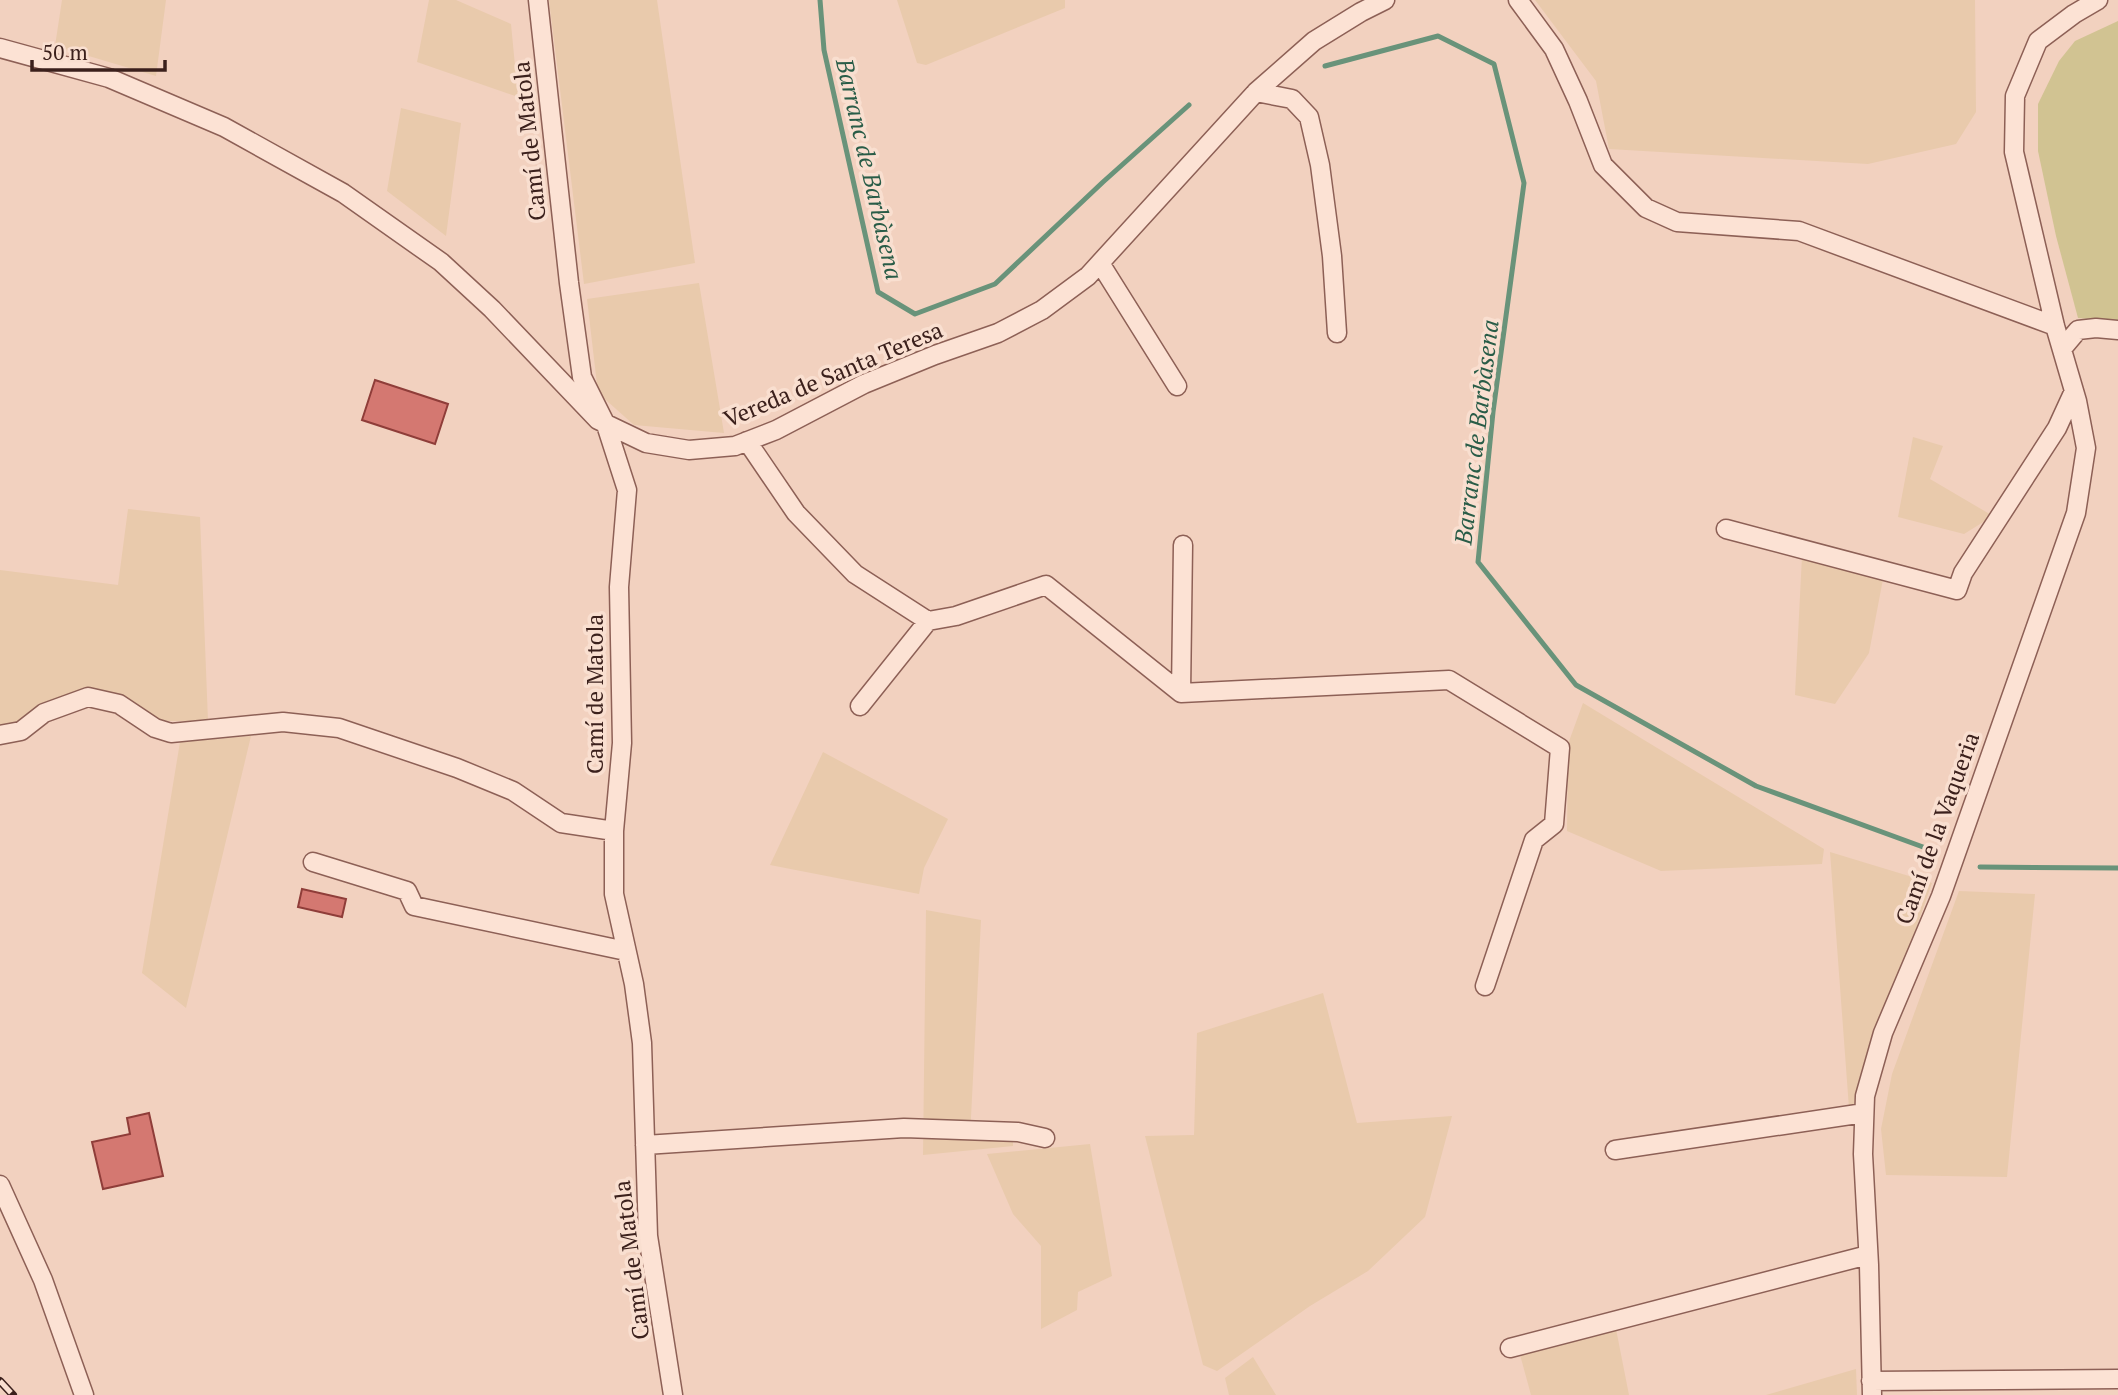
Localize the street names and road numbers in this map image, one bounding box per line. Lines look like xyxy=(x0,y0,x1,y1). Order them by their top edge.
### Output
street label: Camí de Matola xyxy=(505,59,553,222)
street label: Vereda de Santa Teresa xyxy=(719,314,948,434)
street label: Camí de Matola xyxy=(579,614,610,774)
street label: Camí de la Vaqueria xyxy=(1888,727,1986,928)
street label: Camí de Matola xyxy=(606,1178,656,1341)

